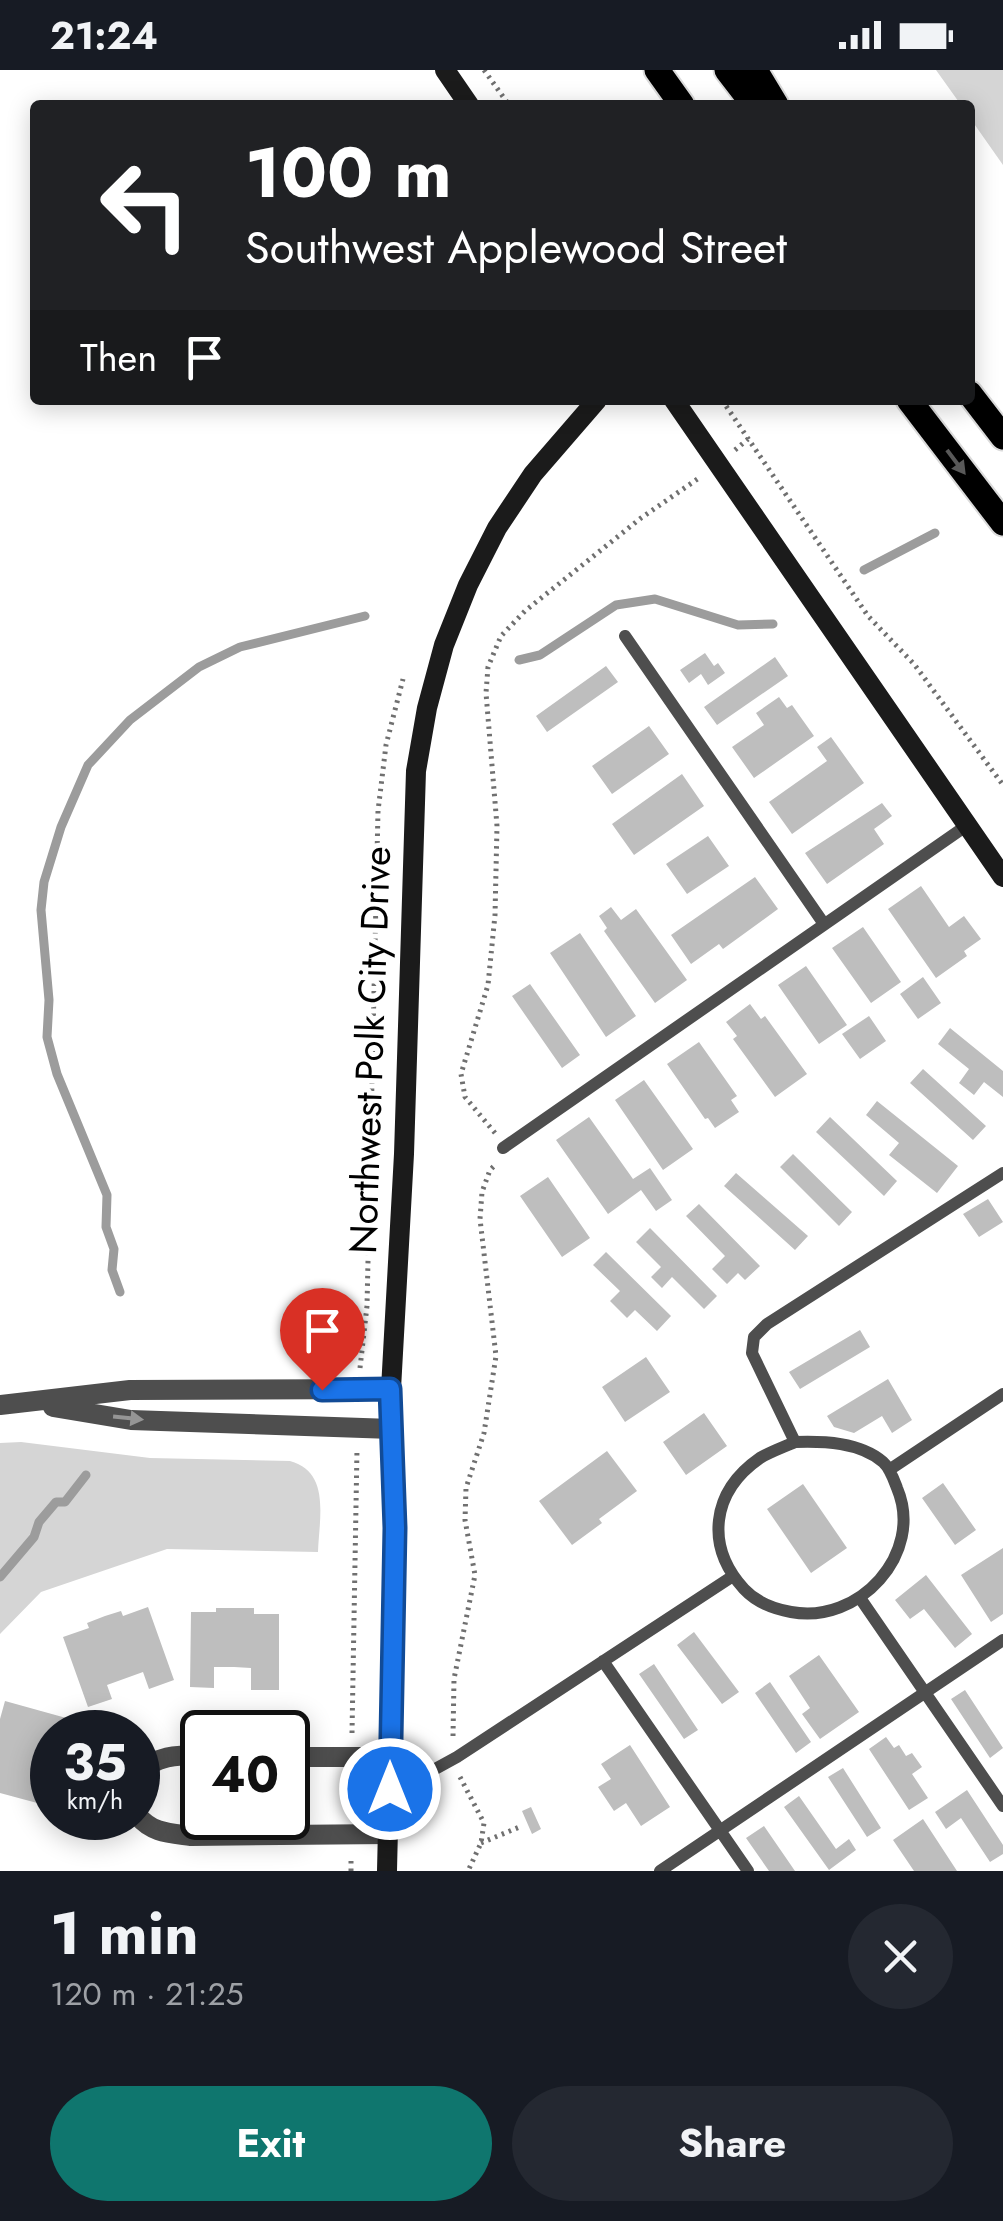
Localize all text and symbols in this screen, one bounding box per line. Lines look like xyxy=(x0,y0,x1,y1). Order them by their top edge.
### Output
text: 21:24 xyxy=(50,8,158,63)
text: 100 m xyxy=(245,122,452,223)
icon: left xyxy=(80,140,210,270)
text: Southwest Applewood Street xyxy=(245,215,787,280)
text: Then xyxy=(80,330,157,385)
icon: arrive xyxy=(177,330,232,385)
one-way arrow xyxy=(946,449,966,475)
street label: Northwest Polk City Drive xyxy=(335,845,404,1255)
pin xyxy=(280,1288,365,1391)
icon: arrive xyxy=(295,1303,350,1358)
one-way arrow xyxy=(112,1410,144,1426)
speed limit sign: 40 xyxy=(180,1710,310,1840)
text: 35 xyxy=(63,1726,127,1799)
position arrow xyxy=(338,1737,442,1841)
text: km/h xyxy=(67,1782,123,1818)
text: 1 min xyxy=(50,1890,199,1977)
button: close xyxy=(848,1904,953,2009)
text: 120 m · 21:25 xyxy=(50,1971,244,2017)
button: Exit xyxy=(50,2086,492,2201)
button: Share xyxy=(512,2086,953,2201)

